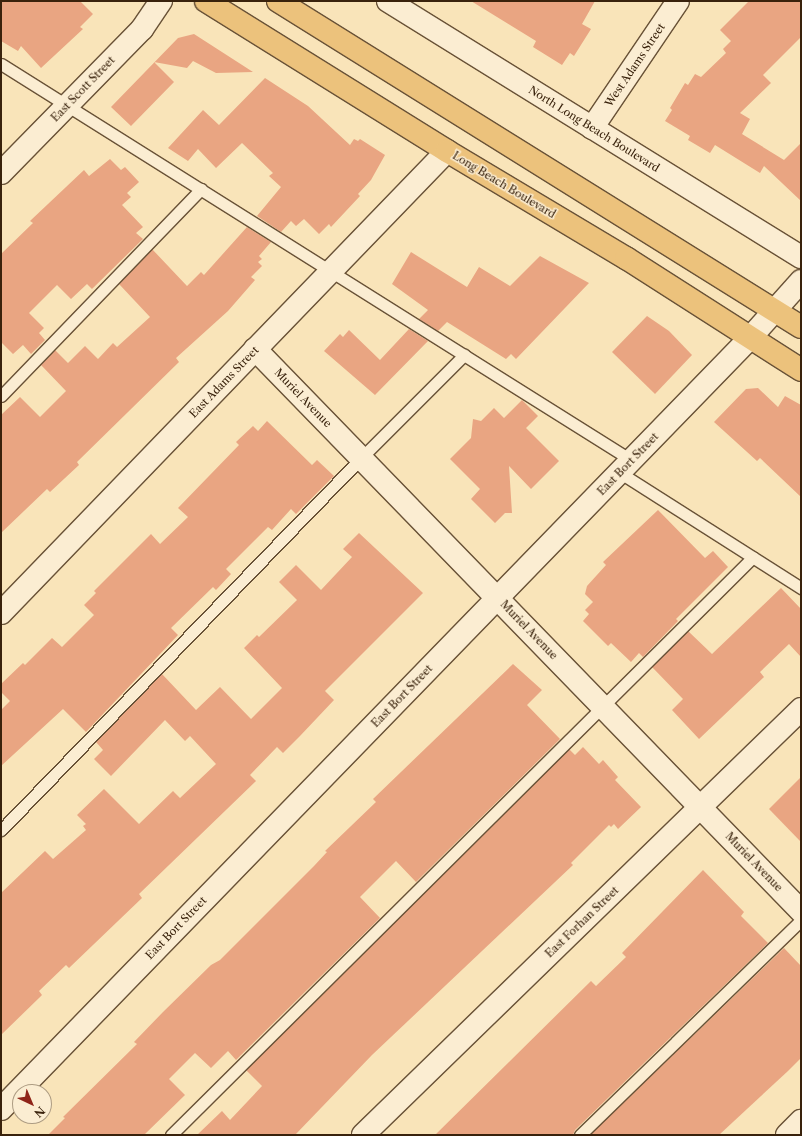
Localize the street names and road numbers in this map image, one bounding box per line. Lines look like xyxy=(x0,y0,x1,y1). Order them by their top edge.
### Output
street label: West Adams Street xyxy=(602,21,668,109)
street label: East Scott Street xyxy=(48,54,118,124)
street label: North Long Beach Boulevard xyxy=(526,83,662,175)
street label: Long Beach Boulevard xyxy=(450,149,558,221)
street label: East Adams Street xyxy=(186,343,262,421)
street label: Muriel Avenue xyxy=(271,366,335,430)
street label: East Bort Street xyxy=(595,430,661,498)
street label: Muriel Avenue xyxy=(497,598,561,662)
street label: East Bort Street xyxy=(369,662,435,730)
street label: Muriel Avenue xyxy=(722,830,786,894)
street label: East Forhan Street xyxy=(543,884,621,960)
street label: East Bort Street xyxy=(143,894,209,962)

